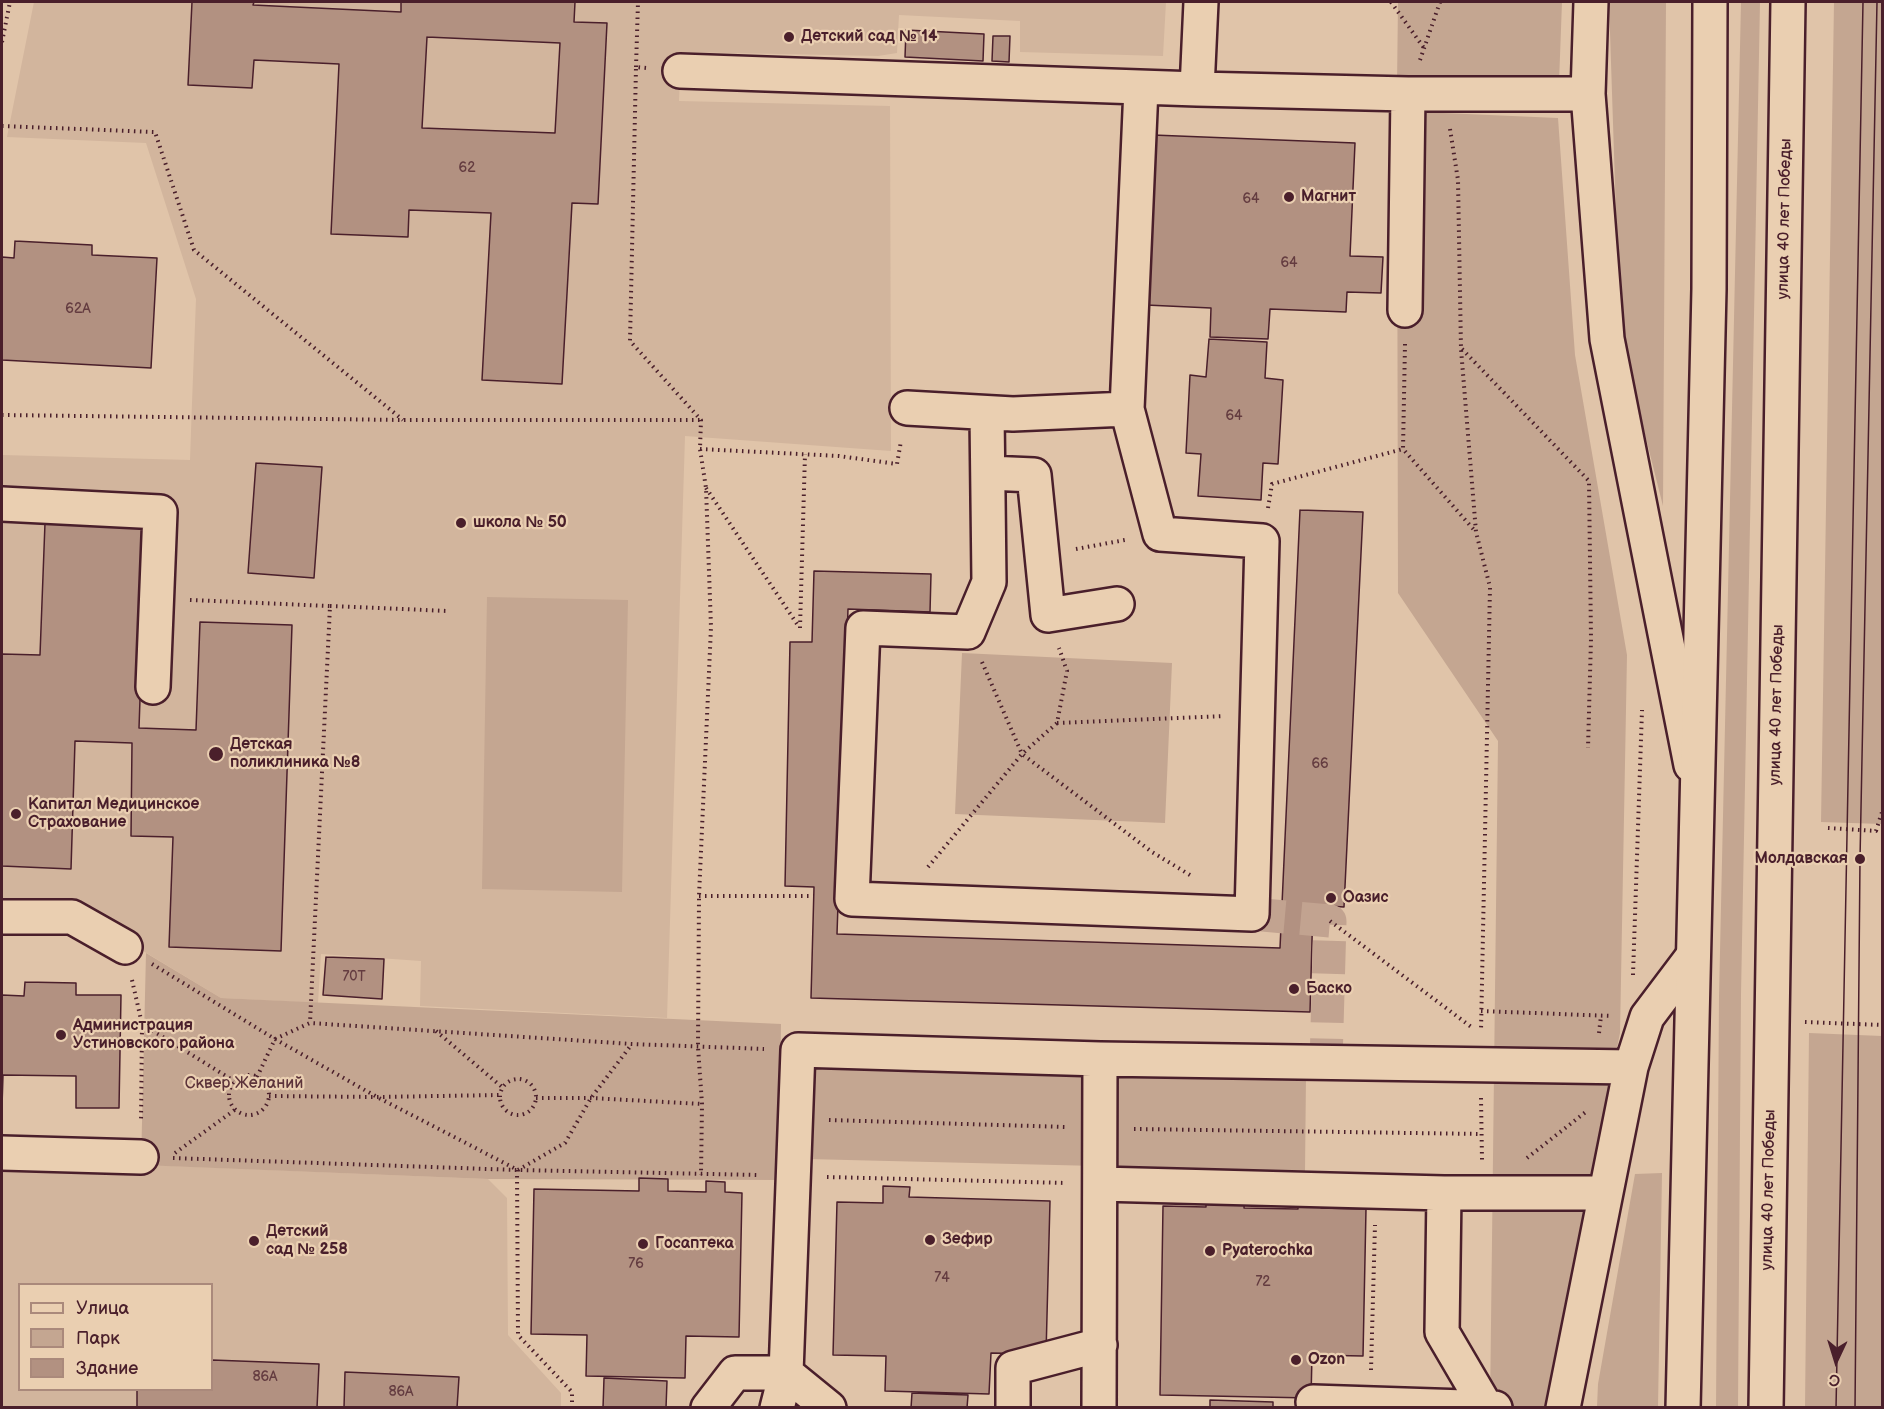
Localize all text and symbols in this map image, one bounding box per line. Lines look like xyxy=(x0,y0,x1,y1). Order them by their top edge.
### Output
place label: Детский сад № 14 xyxy=(801,27,937,47)
marker: Детский сад № 14 xyxy=(782,30,796,44)
street label: улица 40 лет Победы xyxy=(1774,138,1796,300)
house number: 62 xyxy=(459,160,475,176)
place label: Магнит xyxy=(1301,187,1356,207)
marker: Магнит xyxy=(1282,190,1296,204)
house number: 64 xyxy=(1242,191,1260,207)
house number: 64 xyxy=(1280,255,1298,271)
house number: 62А xyxy=(65,301,91,317)
house number: 64 xyxy=(1225,408,1243,424)
place label: школа № 50 xyxy=(473,513,567,533)
marker: школа № 50 xyxy=(454,516,468,530)
street label: улица 40 лет Победы xyxy=(1766,624,1788,786)
place label: Детская поликлиника №8 xyxy=(230,735,360,773)
marker: Детская поликлиника №8 xyxy=(207,745,225,763)
house number: 66 xyxy=(1311,756,1329,772)
place label: Капитал Медицинское Страхование xyxy=(28,795,199,833)
marker: Капитал Медицинское Страхование xyxy=(9,807,23,821)
place label: Молдавская xyxy=(1754,849,1848,869)
marker: Молдавская xyxy=(1853,852,1867,866)
place label: Оазис xyxy=(1343,888,1389,908)
marker: Оазис xyxy=(1324,891,1338,905)
house number: 70Т xyxy=(342,969,366,985)
place label: Баско xyxy=(1306,979,1352,999)
marker: Баско xyxy=(1287,982,1301,996)
place label: Администрация Устиновского района xyxy=(73,1016,234,1054)
marker: Администрация Устиновского района xyxy=(54,1028,68,1042)
park label: Сквер Желаний xyxy=(185,1074,303,1094)
street label: улица 40 лет Победы xyxy=(1758,1109,1780,1271)
place label: Детский сад № 258 xyxy=(266,1222,348,1260)
place label: Зефир xyxy=(942,1230,993,1250)
marker: Зефир xyxy=(923,1233,937,1247)
marker: Детский сад № 258 xyxy=(247,1234,261,1248)
place label: Госаптека xyxy=(655,1234,734,1254)
marker: Госаптека xyxy=(636,1237,650,1251)
place label: Pyaterochka xyxy=(1222,1241,1313,1261)
marker: Pyaterochka xyxy=(1203,1244,1217,1258)
house number: 76 xyxy=(628,1256,644,1272)
house number: 74 xyxy=(934,1270,950,1286)
house number: 72 xyxy=(1255,1274,1271,1290)
legend xyxy=(18,1283,213,1391)
text: Улица xyxy=(76,1298,129,1319)
text: Парк xyxy=(76,1328,120,1349)
north arrow xyxy=(1806,1331,1866,1391)
place label: Ozon xyxy=(1308,1350,1345,1370)
marker: Ozon xyxy=(1289,1353,1303,1367)
text: Здание xyxy=(76,1358,138,1379)
house number: 86А xyxy=(252,1369,278,1385)
text: С xyxy=(1828,1370,1841,1389)
house number: 86А xyxy=(388,1384,414,1400)

